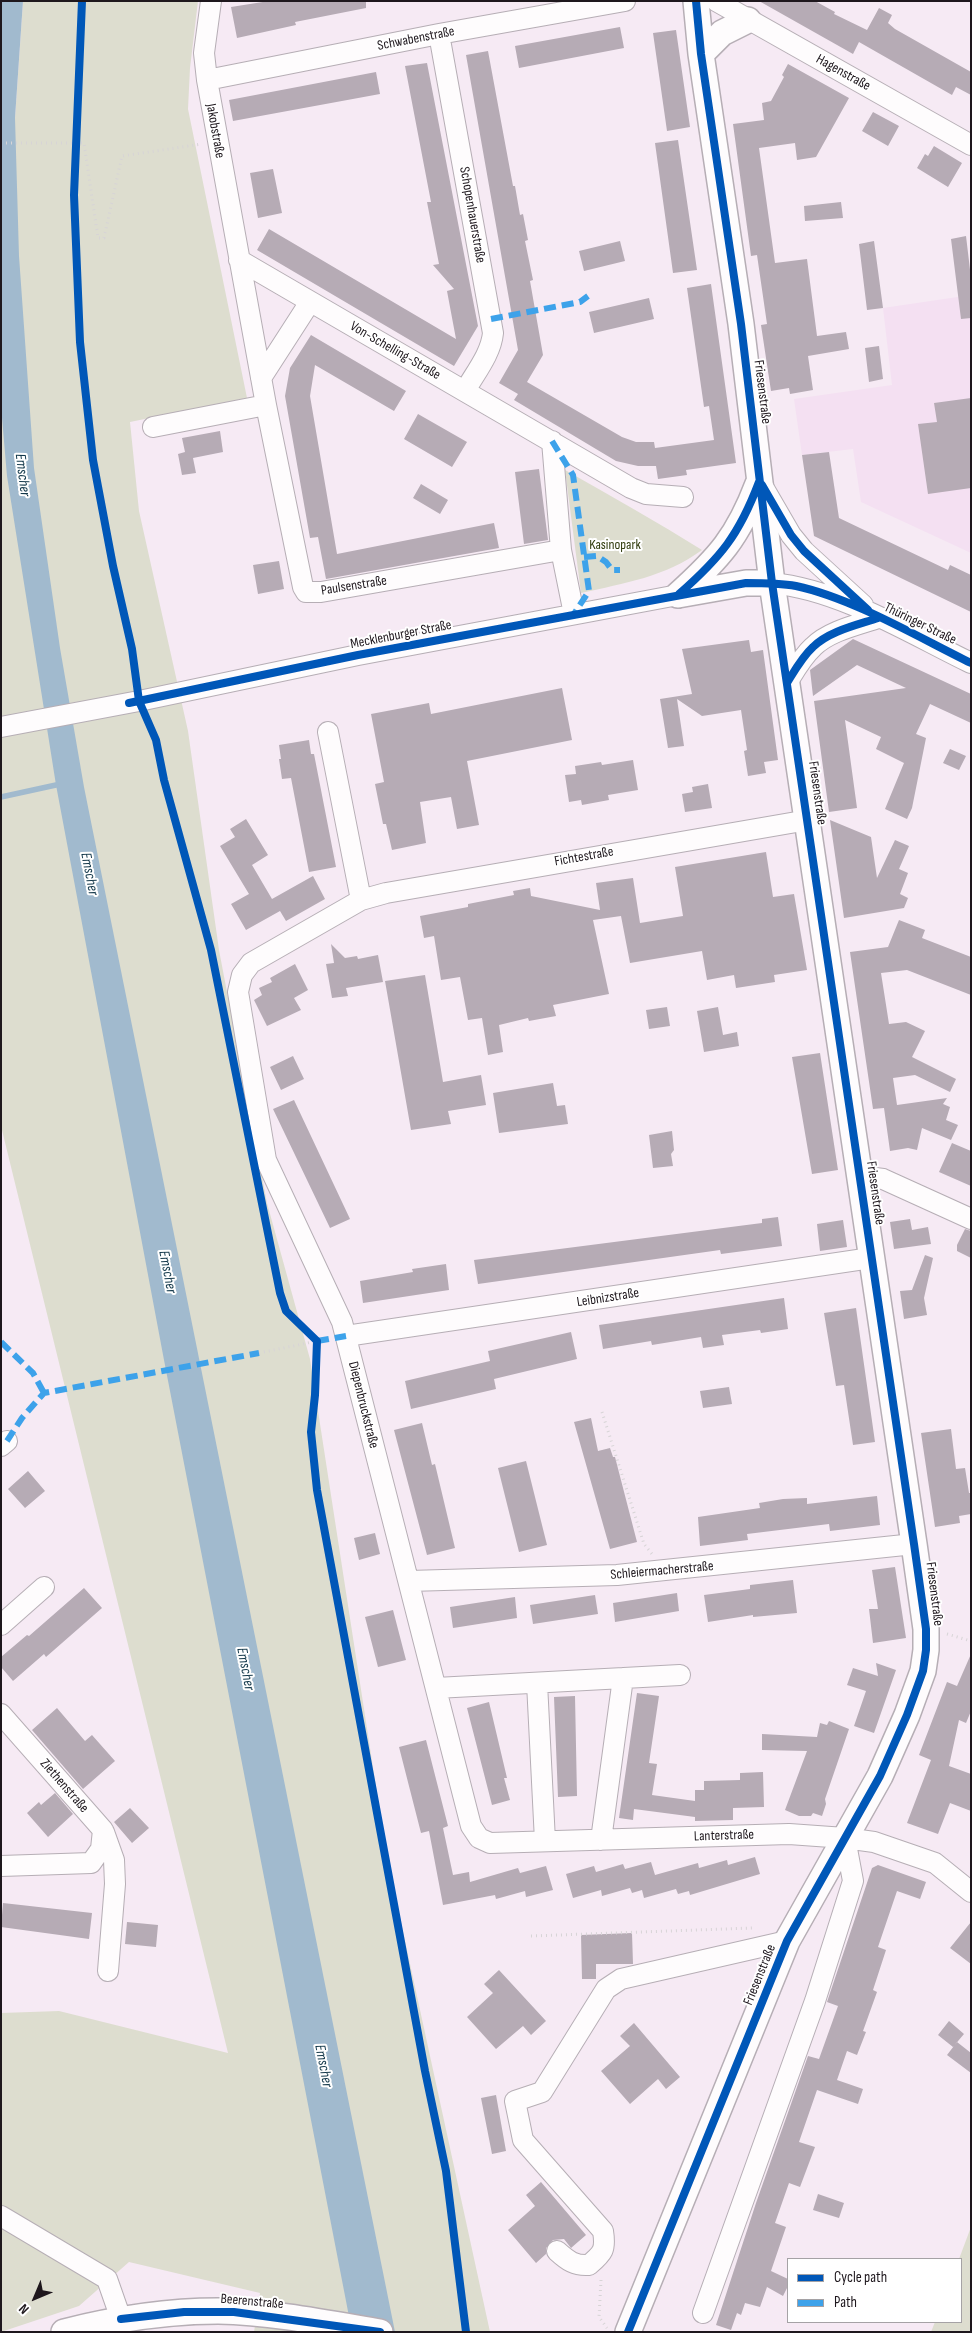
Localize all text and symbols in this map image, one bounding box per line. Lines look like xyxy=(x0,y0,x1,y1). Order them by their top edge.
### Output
street label: Schwabenstraße xyxy=(376,23,456,55)
street label: Hagenstraße xyxy=(813,51,873,95)
street label: Jakobstraße xyxy=(202,102,228,160)
street label: Schopenhauerstraße xyxy=(455,166,489,264)
street label: Von-Schelling-Straße xyxy=(347,318,443,384)
street label: Friesenstraße xyxy=(750,359,774,425)
water label: Emscher xyxy=(10,453,34,497)
park label: Kasinopark xyxy=(589,537,641,553)
street label: Paulsenstraße xyxy=(320,573,388,599)
street label: Thüringer Straße xyxy=(881,599,959,649)
street label: Mecklenburger Straße xyxy=(349,617,453,653)
street label: Friesenstraße xyxy=(804,760,830,826)
street label: Fichtestraße xyxy=(553,844,615,870)
water label: Emscher xyxy=(76,851,102,897)
street label: Friesenstraße xyxy=(862,1160,888,1226)
water label: Emscher xyxy=(154,1249,180,1295)
street label: Leibnizstraße xyxy=(576,1285,640,1311)
street label: Diepenbruckstraße xyxy=(344,1360,382,1450)
street label: Schleiermacherstraße xyxy=(610,1558,714,1584)
street label: Friesenstraße xyxy=(922,1561,946,1627)
water label: Emscher xyxy=(232,1646,258,1692)
street label: Ziethenstraße xyxy=(36,1756,92,1816)
street label: Lanterstraße xyxy=(694,1827,754,1845)
street label: Friesenstraße xyxy=(740,1942,780,2008)
water label: Emscher xyxy=(310,2043,336,2089)
legend xyxy=(787,2258,962,2323)
text: Cycle path xyxy=(834,2268,887,2287)
north arrow xyxy=(10,2273,60,2323)
street label: Beerenstraße xyxy=(220,2291,284,2313)
text: Path xyxy=(834,2293,857,2312)
text: N xyxy=(15,2300,33,2318)

